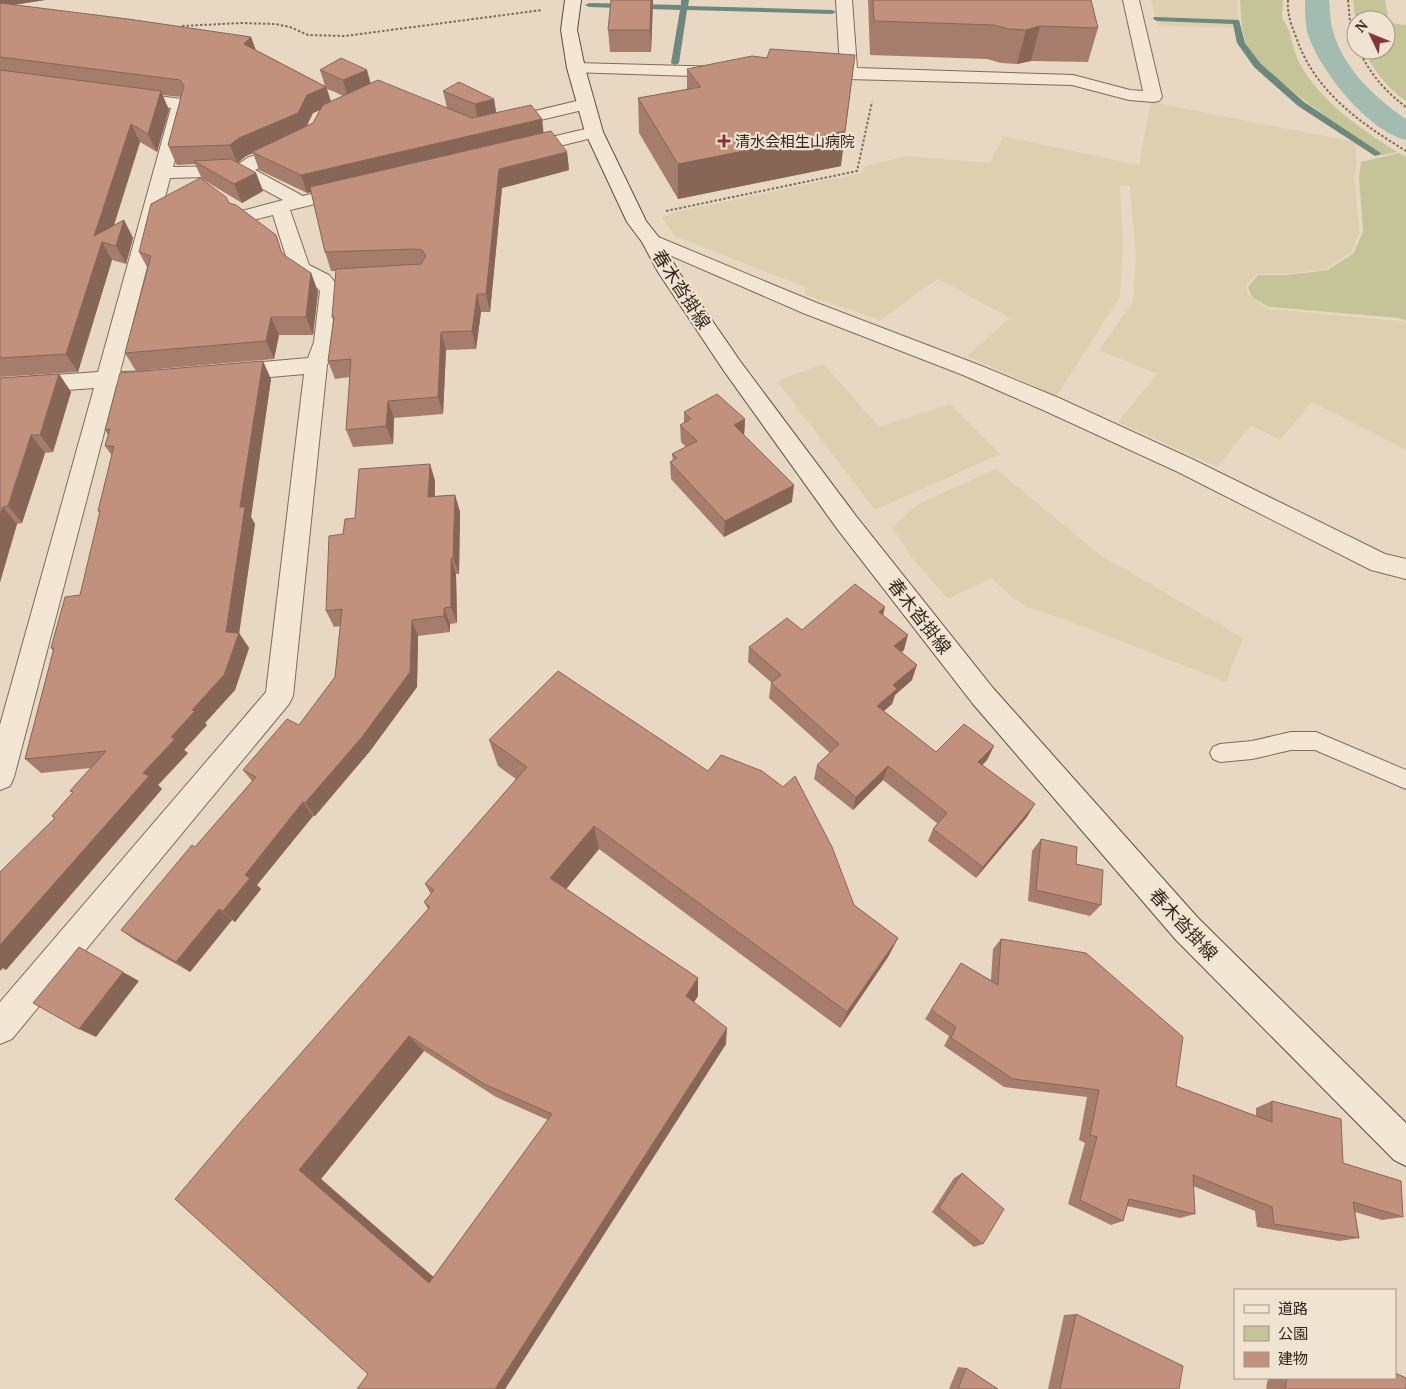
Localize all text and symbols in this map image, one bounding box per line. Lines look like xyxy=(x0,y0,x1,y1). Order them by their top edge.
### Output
north arrow xyxy=(1346,10,1396,60)
text: N xyxy=(1351,15,1372,36)
place label: 清水会相生山病院 xyxy=(735,131,855,151)
marker: 清水会相生山病院 xyxy=(717,134,731,148)
street label: 春木沓掛線 xyxy=(647,245,717,333)
street label: 春木沓掛線 xyxy=(883,573,957,659)
street label: 春木沓掛線 xyxy=(1145,883,1223,965)
legend xyxy=(1234,1289,1396,1379)
text: 道路 xyxy=(1278,1298,1308,1318)
text: 公園 xyxy=(1278,1323,1308,1343)
text: 建物 xyxy=(1278,1348,1308,1368)

